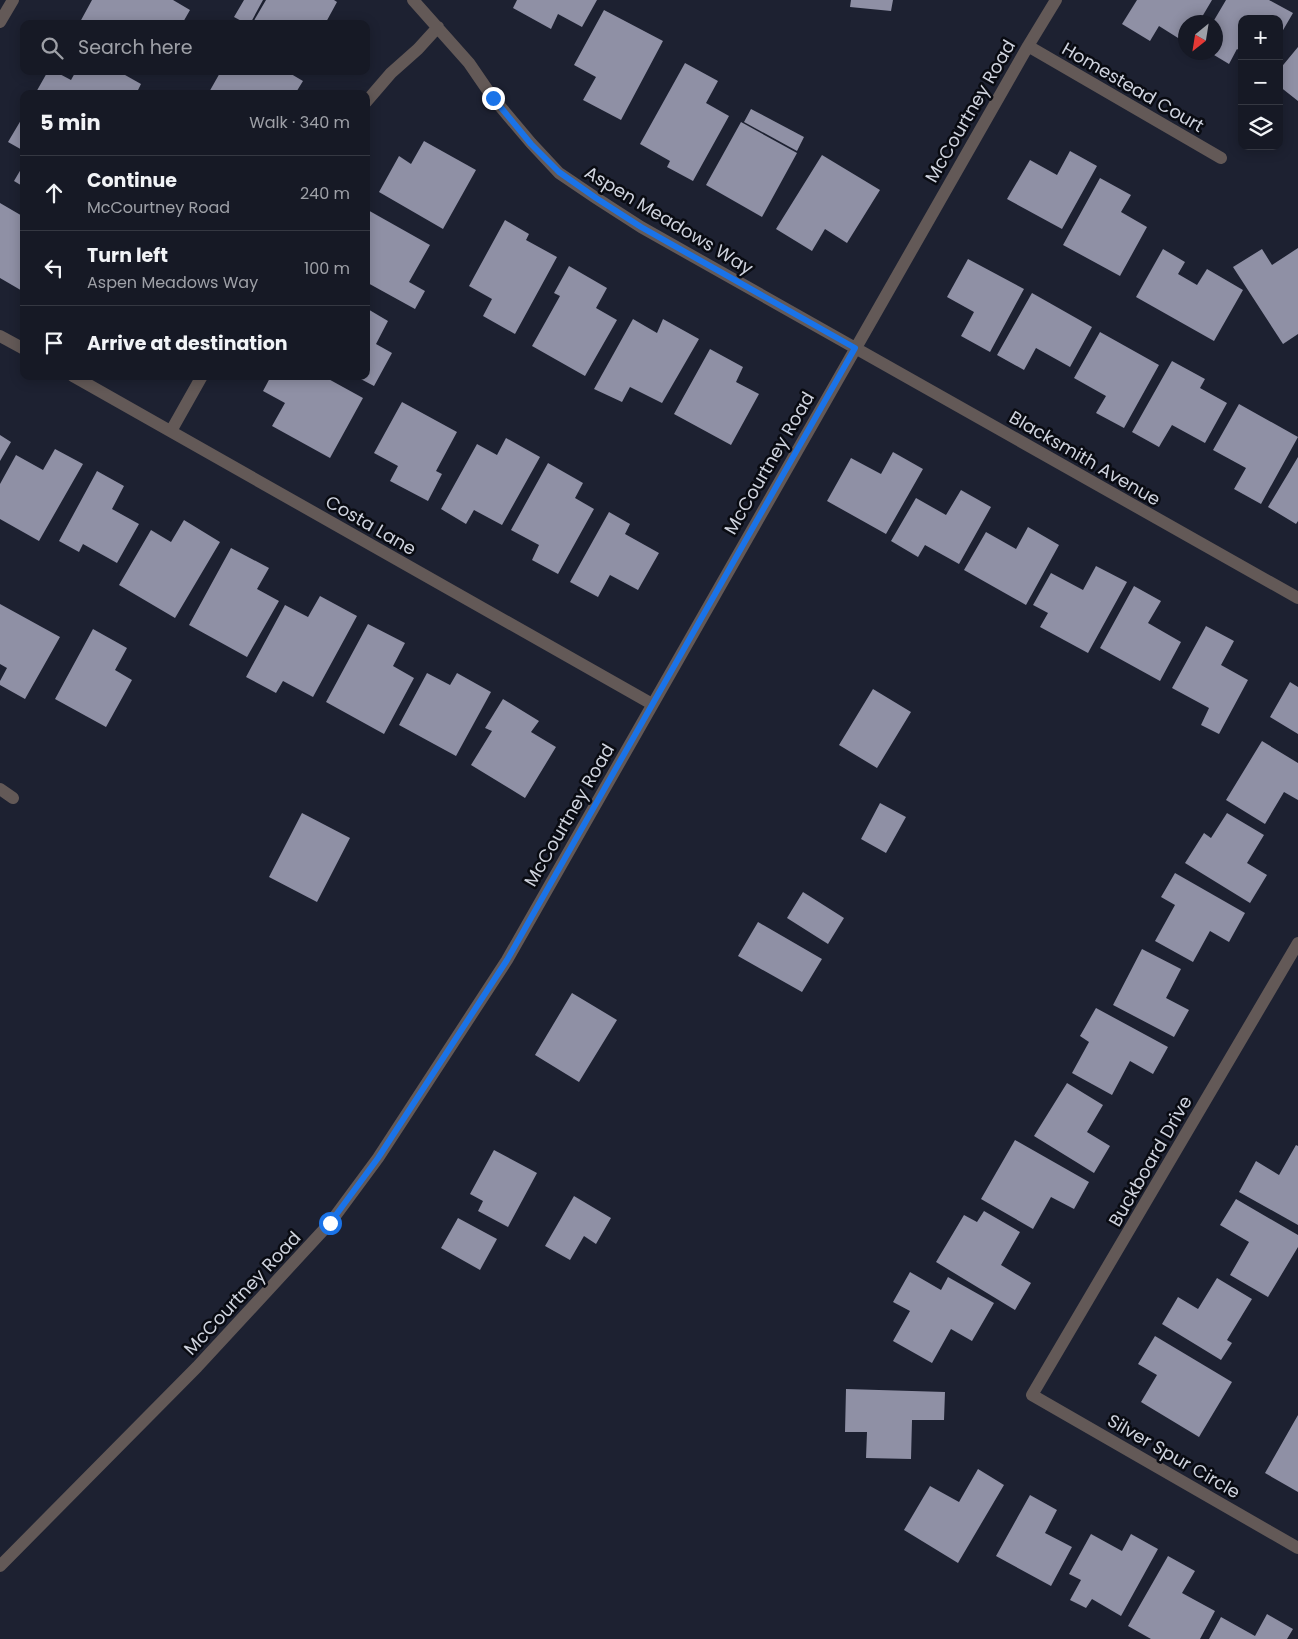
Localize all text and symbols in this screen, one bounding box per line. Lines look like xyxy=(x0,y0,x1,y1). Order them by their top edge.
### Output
north arrow xyxy=(1178,15,1223,60)
map controls xyxy=(1238,15,1283,150)
button: + xyxy=(1238,15,1283,60)
search box xyxy=(20,20,370,75)
icon: search xyxy=(38,34,66,62)
text: Search here xyxy=(78,34,192,61)
street label: McCourtney Road xyxy=(919,35,1021,187)
street label: Homestead Court xyxy=(1057,36,1209,138)
button: − xyxy=(1238,60,1283,105)
route end xyxy=(482,87,505,110)
button: layers xyxy=(1238,105,1283,150)
text: 5 min xyxy=(40,108,101,137)
text: Walk · 340 m xyxy=(249,111,350,134)
street label: Aspen Meadows Way xyxy=(580,160,758,280)
text: Continue xyxy=(87,167,177,194)
icon: ahead xyxy=(40,179,68,207)
text: 240 m xyxy=(300,182,350,205)
text: McCourtney Road xyxy=(87,196,230,219)
text: Turn left xyxy=(87,242,168,269)
icon: left xyxy=(40,254,68,282)
text: 100 m xyxy=(304,257,350,280)
text: Aspen Meadows Way xyxy=(87,271,258,294)
icon: arrive xyxy=(40,329,68,357)
text: Arrive at destination xyxy=(87,330,288,357)
street label: McCourtney Road xyxy=(718,387,820,539)
street label: Blacksmith Avenue xyxy=(1005,405,1165,511)
street label: Costa Lane xyxy=(321,489,421,561)
street label: McCourtney Road xyxy=(518,739,620,891)
street label: Buckboard Drive xyxy=(1102,1091,1198,1231)
route start xyxy=(319,1212,342,1235)
street label: McCourtney Road xyxy=(178,1226,306,1360)
street label: Silver Spur Circle xyxy=(1103,1408,1245,1504)

